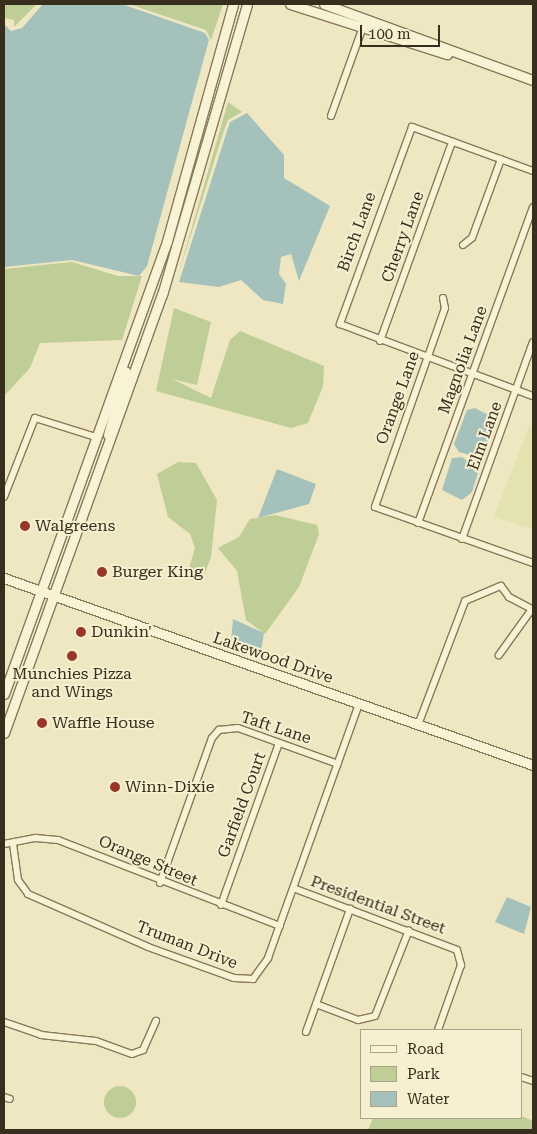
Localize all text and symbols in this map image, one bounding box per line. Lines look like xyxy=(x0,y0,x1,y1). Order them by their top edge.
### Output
scale bar xyxy=(362,15,442,47)
text: 100 m xyxy=(368,25,411,43)
street label: Cherry Lane xyxy=(378,189,428,285)
street label: Birch Lane xyxy=(334,190,380,274)
street label: Magnolia Lane xyxy=(435,303,491,417)
street label: Orange Lane xyxy=(372,349,424,447)
street label: Elm Lane xyxy=(464,399,506,473)
place label: Walgreens xyxy=(35,516,115,536)
marker: Walgreens xyxy=(19,520,31,532)
place label: Burger King xyxy=(112,562,203,582)
marker: Burger King xyxy=(96,566,108,578)
place label: Dunkin' xyxy=(91,622,152,642)
marker: Dunkin' xyxy=(75,626,87,638)
street label: Lakewood Drive xyxy=(210,628,336,688)
marker: Munchies Pizza and Wings xyxy=(66,650,78,662)
place label: Munchies Pizza and Wings xyxy=(12,664,132,702)
street label: Taft Lane xyxy=(238,708,314,748)
place label: Waffle House xyxy=(52,713,154,733)
marker: Waffle House xyxy=(36,717,48,729)
street label: Garfield Court xyxy=(214,750,270,860)
place label: Winn-Dixie xyxy=(125,777,215,797)
marker: Winn-Dixie xyxy=(109,781,121,793)
street label: Orange Street xyxy=(96,832,200,890)
street label: Presidential Street xyxy=(308,872,448,938)
street label: Truman Drive xyxy=(134,917,240,973)
legend xyxy=(360,1029,522,1119)
text: Road xyxy=(407,1040,444,1058)
text: Park xyxy=(407,1065,440,1083)
text: Water xyxy=(407,1090,449,1108)

